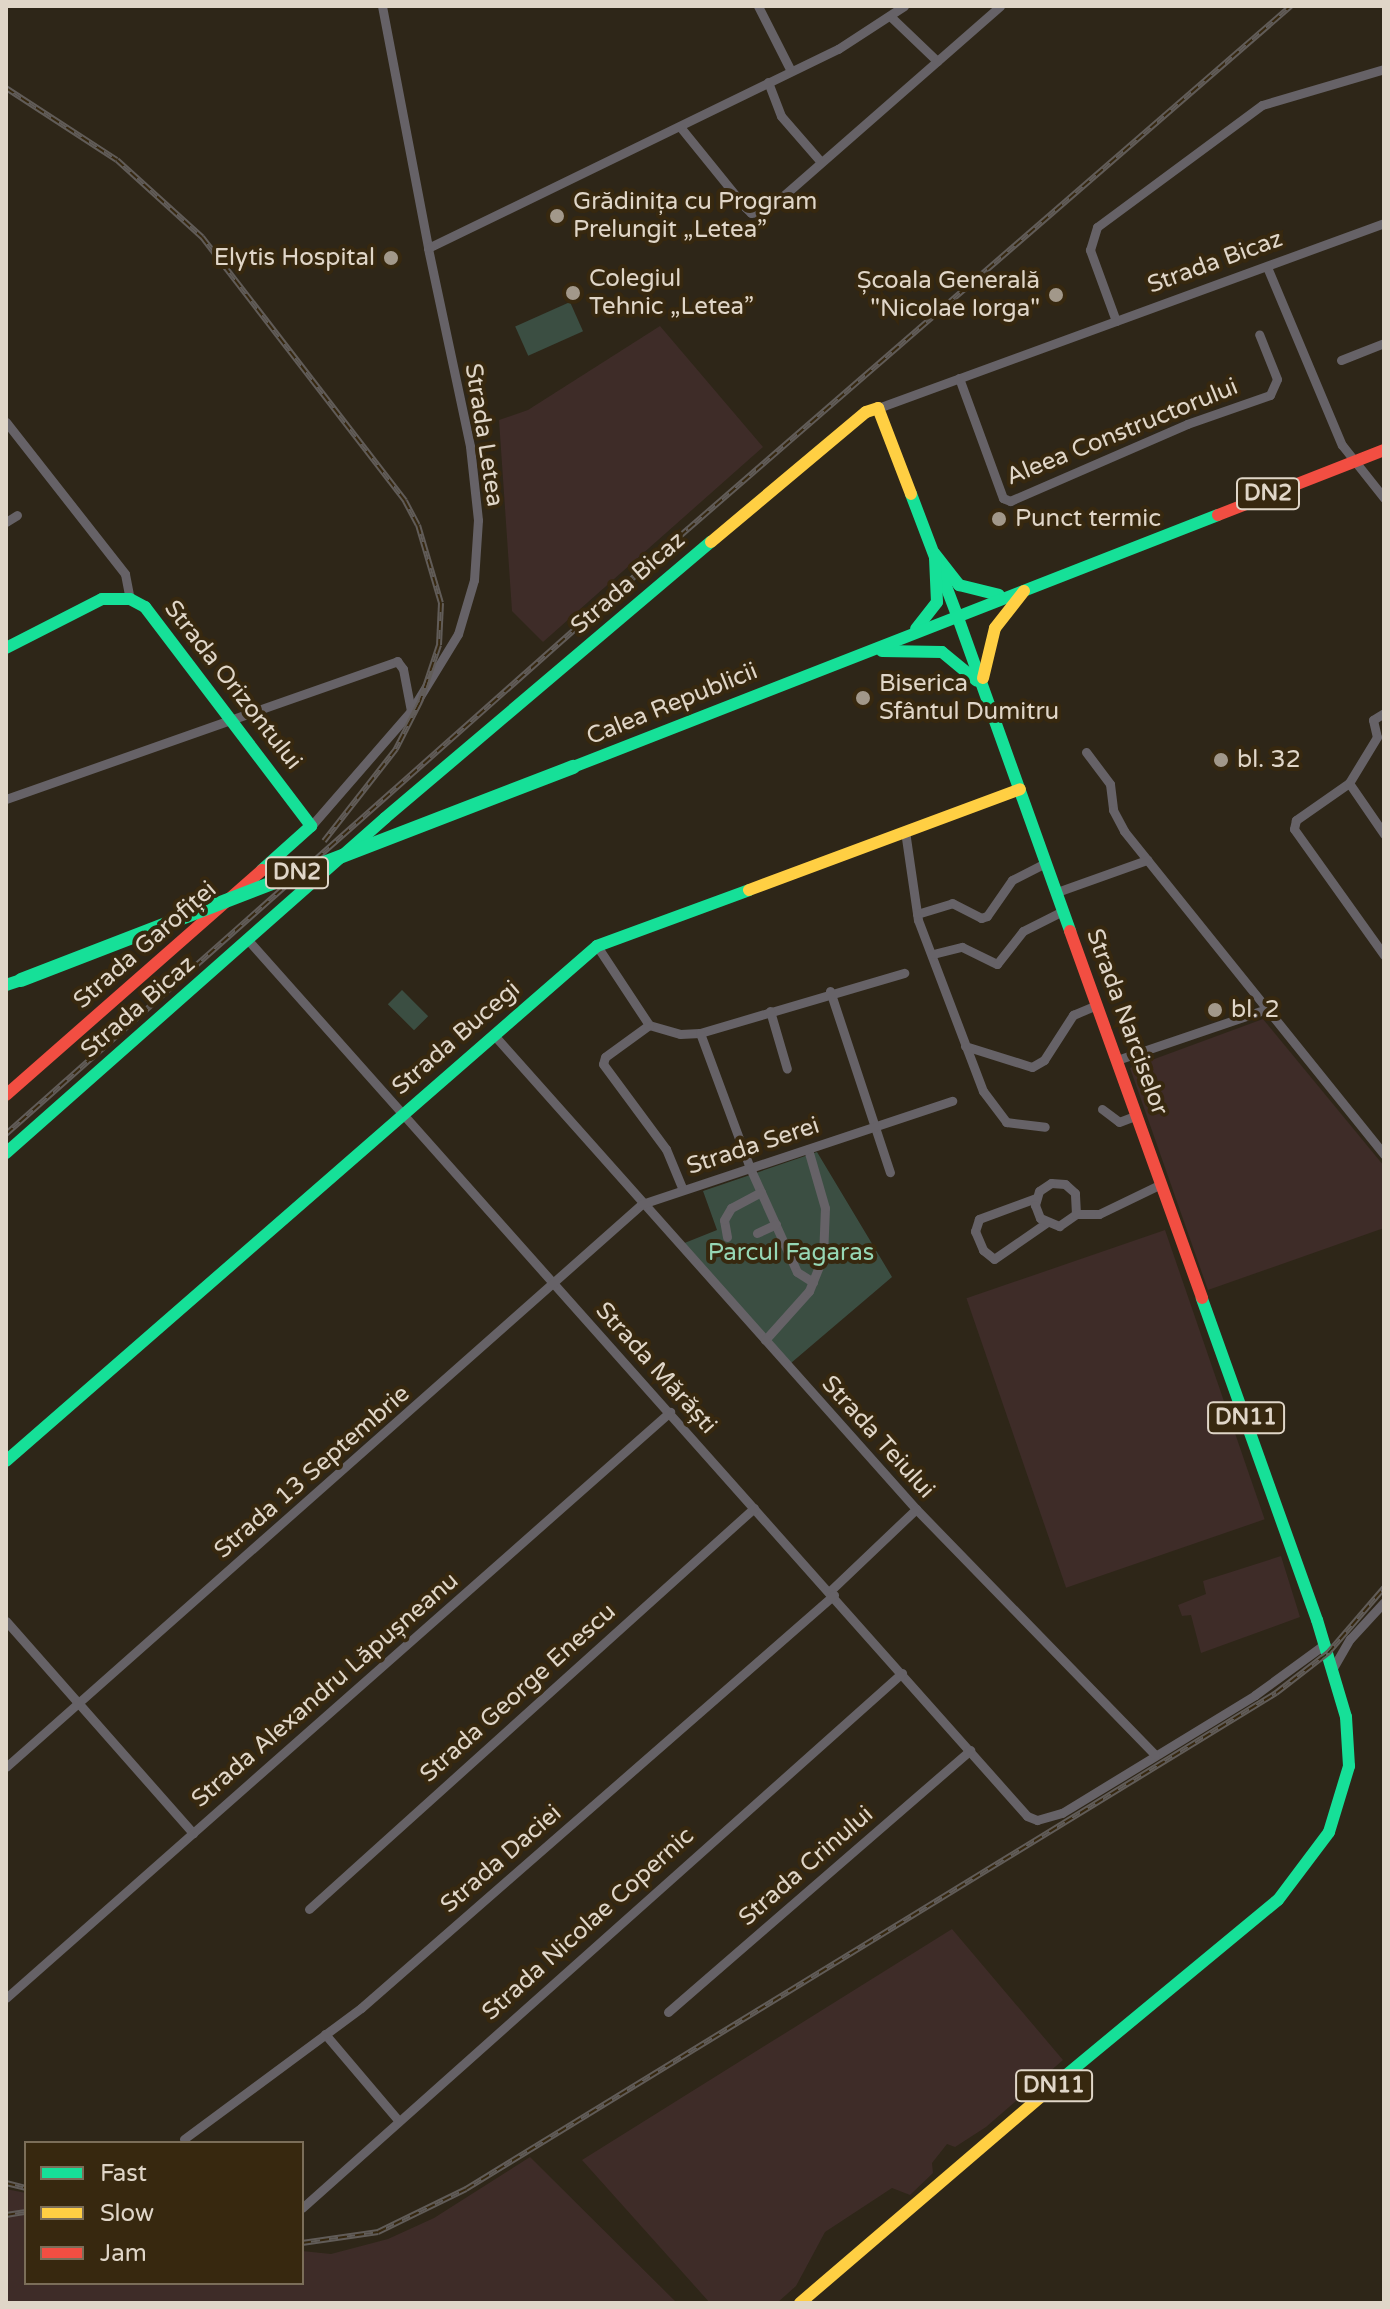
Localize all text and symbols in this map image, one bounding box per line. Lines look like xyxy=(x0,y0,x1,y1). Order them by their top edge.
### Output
place label: Grădinița cu Program Prelungit „Letea” xyxy=(573,188,817,244)
marker: Grădinița cu Program Prelungit „Letea” xyxy=(548,207,566,225)
street label: Strada Bicaz xyxy=(1144,224,1286,300)
place label: Elytis Hospital xyxy=(214,244,375,272)
marker: Elytis Hospital xyxy=(382,249,400,267)
place label: Colegiul Tehnic „Letea” xyxy=(589,265,754,321)
place label: Școala Generală "Nicolae Iorga" xyxy=(857,267,1040,323)
marker: Colegiul Tehnic „Letea” xyxy=(564,284,582,302)
marker: Școala Generală "Nicolae Iorga" xyxy=(1047,286,1065,304)
street label: Strada Letea xyxy=(458,361,510,509)
street label: Aleea Constructorului xyxy=(1002,372,1242,492)
road number: DN2 xyxy=(1234,476,1302,512)
place label: Punct termic xyxy=(1015,505,1161,533)
marker: Punct termic xyxy=(990,510,1008,528)
street label: Strada Bicaz xyxy=(565,526,691,640)
street label: Strada Orizontului xyxy=(158,595,308,775)
street label: Calea Republicii xyxy=(582,657,762,751)
place label: Biserica Sfântul Dumitru xyxy=(879,670,1059,726)
marker: Biserica Sfântul Dumitru xyxy=(854,689,872,707)
place label: bl. 32 xyxy=(1237,746,1301,774)
marker: bl. 32 xyxy=(1212,751,1230,769)
road number: DN2 xyxy=(263,855,331,891)
street label: Strada Garofiței xyxy=(68,875,222,1015)
street label: Strada Narciselor xyxy=(1080,925,1174,1119)
street label: Strada Bicaz xyxy=(75,950,201,1064)
street label: Strada Bucegi xyxy=(386,975,526,1101)
place label: bl. 2 xyxy=(1231,996,1280,1024)
marker: bl. 2 xyxy=(1206,1001,1224,1019)
street label: Strada Serei xyxy=(683,1111,823,1181)
park label: Parcul Fagaras xyxy=(708,1239,874,1267)
street label: Strada Mărăști xyxy=(589,1296,723,1440)
street label: Strada Teiului xyxy=(816,1370,940,1504)
street label: Strada 13 Septembrie xyxy=(208,1379,416,1565)
road number: DN11 xyxy=(1206,1400,1286,1436)
street label: Strada Alexandru Lăpușneanu xyxy=(186,1566,464,1814)
street label: Strada George Enescu xyxy=(414,1598,622,1788)
street label: Strada Daciei xyxy=(435,1799,567,1919)
street label: Strada Crinului xyxy=(733,1800,879,1932)
street label: Strada Nicolae Copernic xyxy=(476,1821,700,2027)
road number: DN11 xyxy=(1014,2068,1094,2104)
legend xyxy=(24,2141,304,2285)
text: Fast xyxy=(100,2159,147,2188)
text: Slow xyxy=(100,2199,154,2228)
text: Jam xyxy=(100,2239,147,2268)

